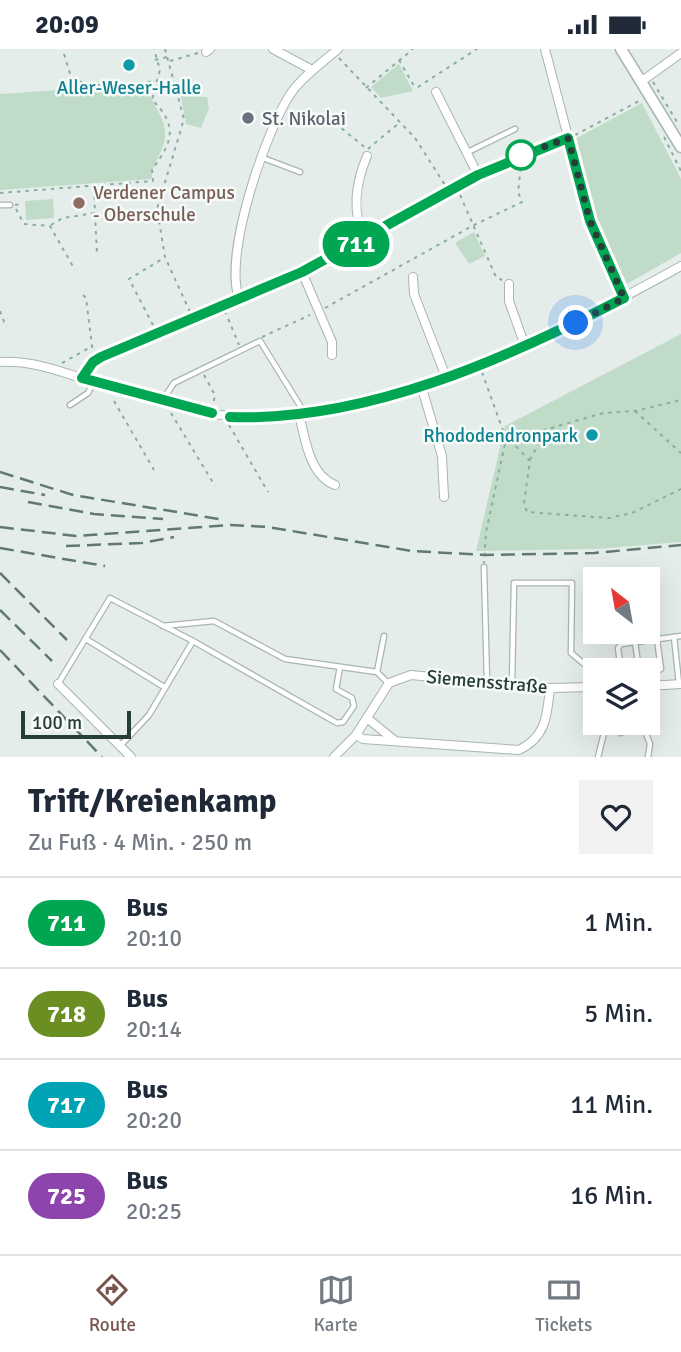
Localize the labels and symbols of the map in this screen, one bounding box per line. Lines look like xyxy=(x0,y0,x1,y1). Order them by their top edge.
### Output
marker: Aller-Weser-Halle xyxy=(121,57,137,73)
place label: Aller-Weser-Halle xyxy=(57,76,201,100)
place label: St. Nikolai xyxy=(262,107,346,131)
marker: St. Nikolai xyxy=(240,110,256,126)
unlabelled marker xyxy=(506,140,536,170)
place label: Verdener Campus - Oberschule xyxy=(93,181,235,227)
marker: Verdener Campus - Oberschule xyxy=(71,195,87,211)
line badge: 711 xyxy=(316,221,396,267)
your location xyxy=(558,305,593,340)
place label: Rhododendronpark xyxy=(423,424,578,448)
marker: Rhododendronpark xyxy=(584,427,600,443)
north arrow xyxy=(583,567,660,644)
street label: Siemensstraße xyxy=(425,665,548,699)
scale bar xyxy=(21,708,131,740)

